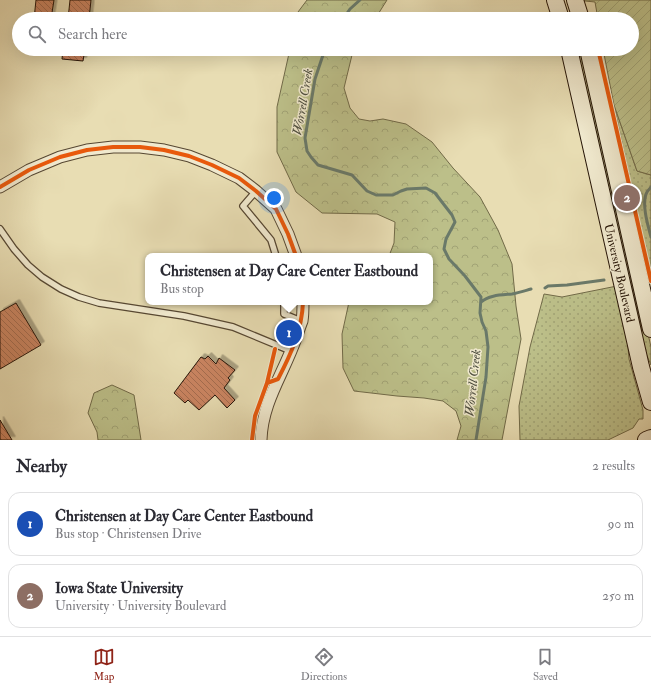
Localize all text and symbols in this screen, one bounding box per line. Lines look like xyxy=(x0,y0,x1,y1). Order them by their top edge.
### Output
search box xyxy=(12,12,639,56)
icon: search xyxy=(26,23,48,45)
text: Search here xyxy=(58,25,127,44)
water label: Worrell Creek xyxy=(289,67,317,137)
pin: 2 xyxy=(614,183,640,213)
your location xyxy=(264,188,284,208)
street label: University Boulevard xyxy=(600,222,638,324)
popup xyxy=(145,253,433,305)
text: Christensen at Day Care Center Eastbound xyxy=(160,262,418,281)
text: Bus stop xyxy=(160,281,204,297)
pin: 1 xyxy=(276,318,302,348)
water label: Worrell Creek xyxy=(462,349,484,417)
text: Nearby xyxy=(16,456,67,477)
text: 2 results xyxy=(592,458,635,474)
text: Christensen at Day Care Center Eastbound xyxy=(55,507,313,526)
text: 1 xyxy=(28,516,32,532)
text: 90 m xyxy=(608,516,634,532)
text: Bus stop · Christensen Drive xyxy=(55,526,201,542)
text: Iowa State University xyxy=(55,579,183,598)
text: 2 xyxy=(27,588,33,604)
text: 250 m xyxy=(602,588,634,604)
text: University · University Boulevard xyxy=(55,598,227,614)
tab: Map xyxy=(93,646,115,683)
tab: Directions xyxy=(301,646,347,683)
tab: Saved xyxy=(533,646,558,683)

